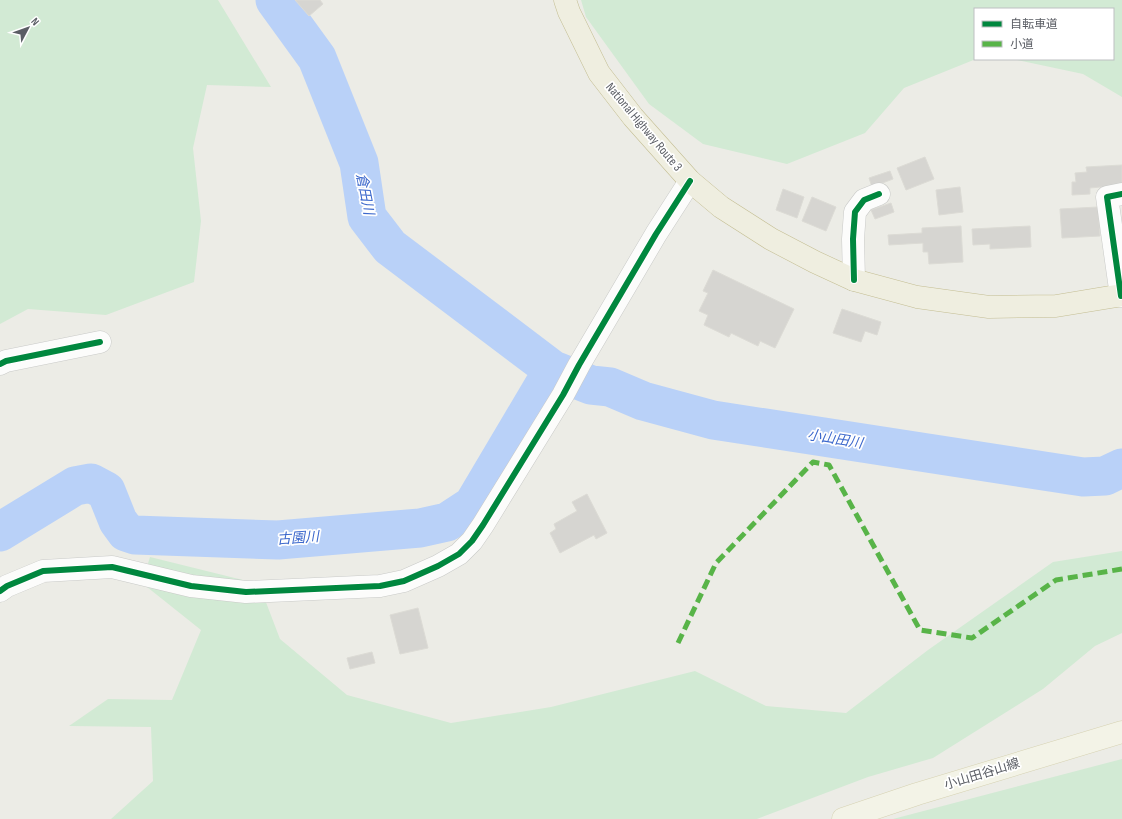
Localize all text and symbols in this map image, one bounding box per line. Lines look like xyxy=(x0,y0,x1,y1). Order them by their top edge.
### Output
north arrow xyxy=(8,8,48,48)
legend xyxy=(974,8,1114,60)
text: N xyxy=(28,15,42,28)
text: 自転車道 xyxy=(1010,17,1058,32)
text: 小道 xyxy=(1010,37,1034,52)
street label: National Highway Route 3 xyxy=(602,79,686,175)
water label: 倉田川 xyxy=(353,172,378,218)
water label: 小山田川 xyxy=(806,426,866,452)
water label: 古園川 xyxy=(276,528,322,548)
street label: 小山田谷山線 xyxy=(942,755,1022,793)

